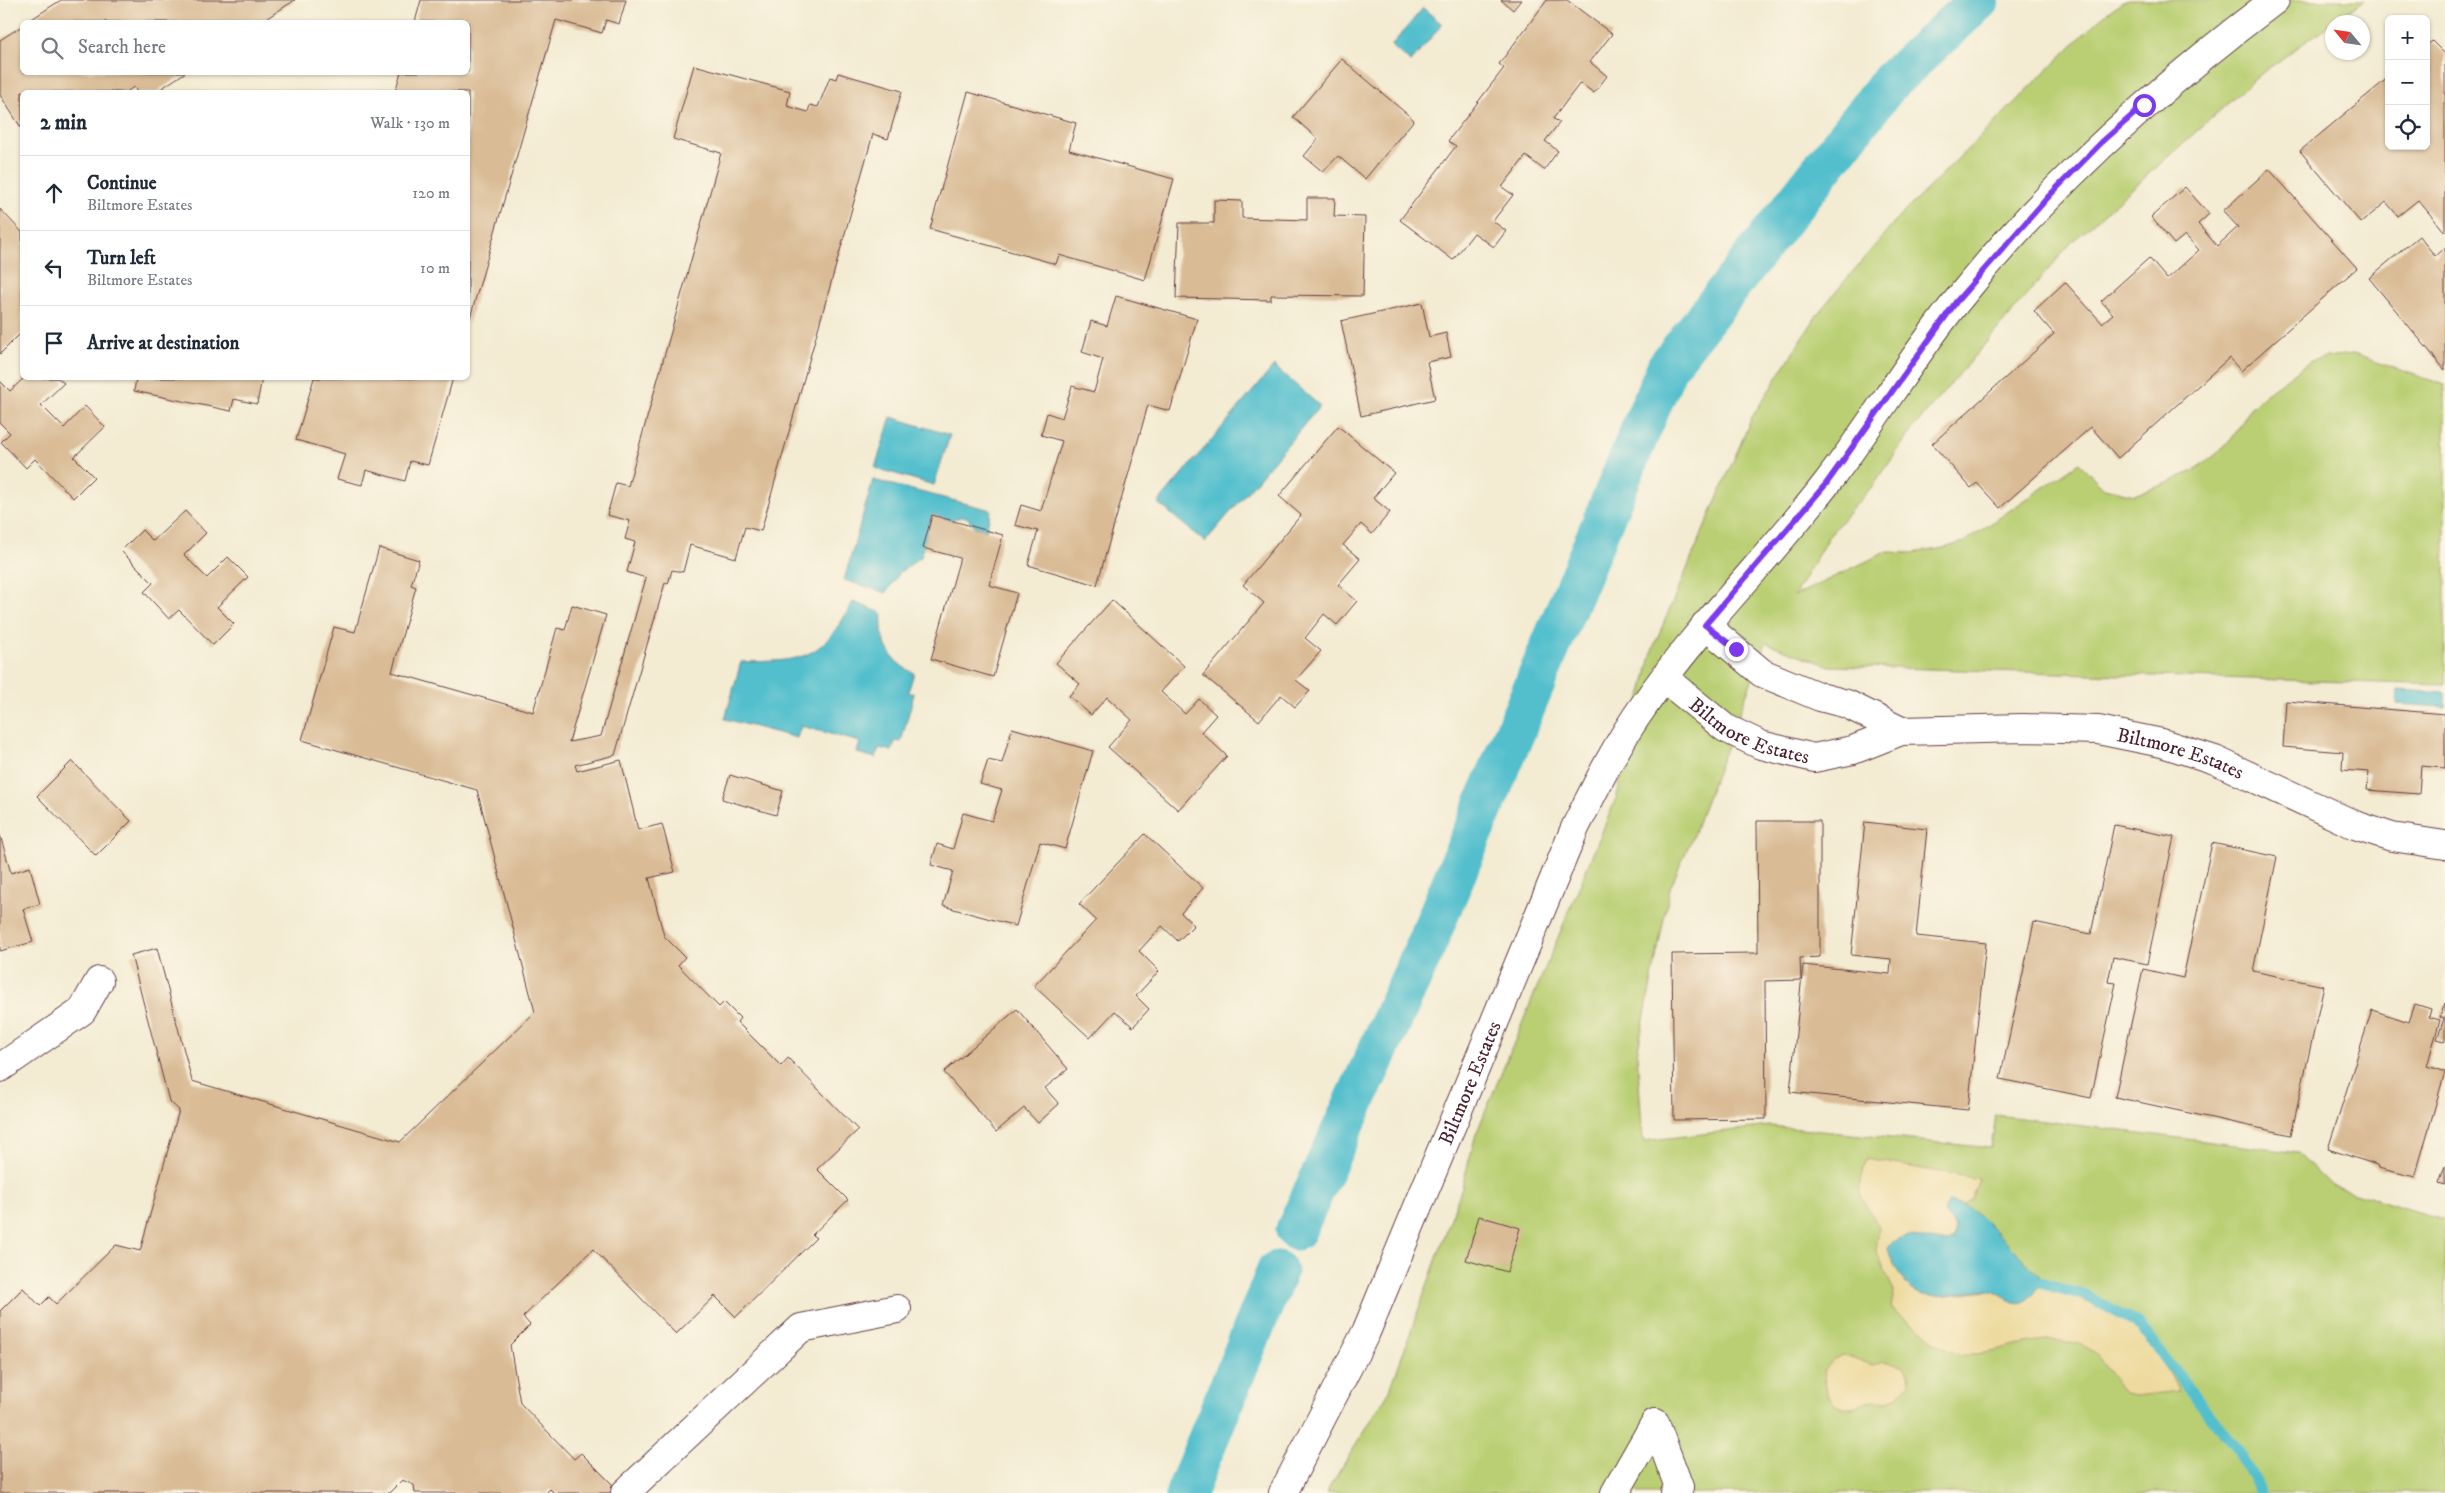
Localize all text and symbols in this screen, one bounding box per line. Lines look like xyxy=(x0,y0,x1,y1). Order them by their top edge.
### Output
north arrow xyxy=(2325,15,2370,60)
map controls xyxy=(2385,15,2430,150)
button: + xyxy=(2385,15,2430,60)
search box xyxy=(20,20,470,75)
icon: search xyxy=(38,34,66,62)
text: Search here xyxy=(78,36,166,59)
button: − xyxy=(2385,60,2430,105)
route start xyxy=(2133,94,2156,117)
button: locate xyxy=(2385,105,2430,150)
text: 2 min xyxy=(40,110,87,136)
text: Walk · 130 m xyxy=(370,113,450,133)
text: Continue xyxy=(87,172,157,195)
icon: ahead xyxy=(40,179,68,207)
text: 120 m xyxy=(412,183,450,203)
text: Biltmore Estates xyxy=(87,195,192,215)
text: Turn left xyxy=(87,247,156,270)
icon: left xyxy=(40,254,68,282)
text: 10 m xyxy=(420,258,450,278)
text: Biltmore Estates xyxy=(87,270,192,290)
icon: arrive xyxy=(40,329,68,357)
text: Arrive at destination xyxy=(87,332,239,355)
route end xyxy=(1725,638,1748,661)
street label: Biltmore Estates xyxy=(1683,693,1812,771)
street label: Biltmore Estates xyxy=(2115,723,2248,786)
street label: Biltmore Estates xyxy=(1434,1017,1508,1149)

